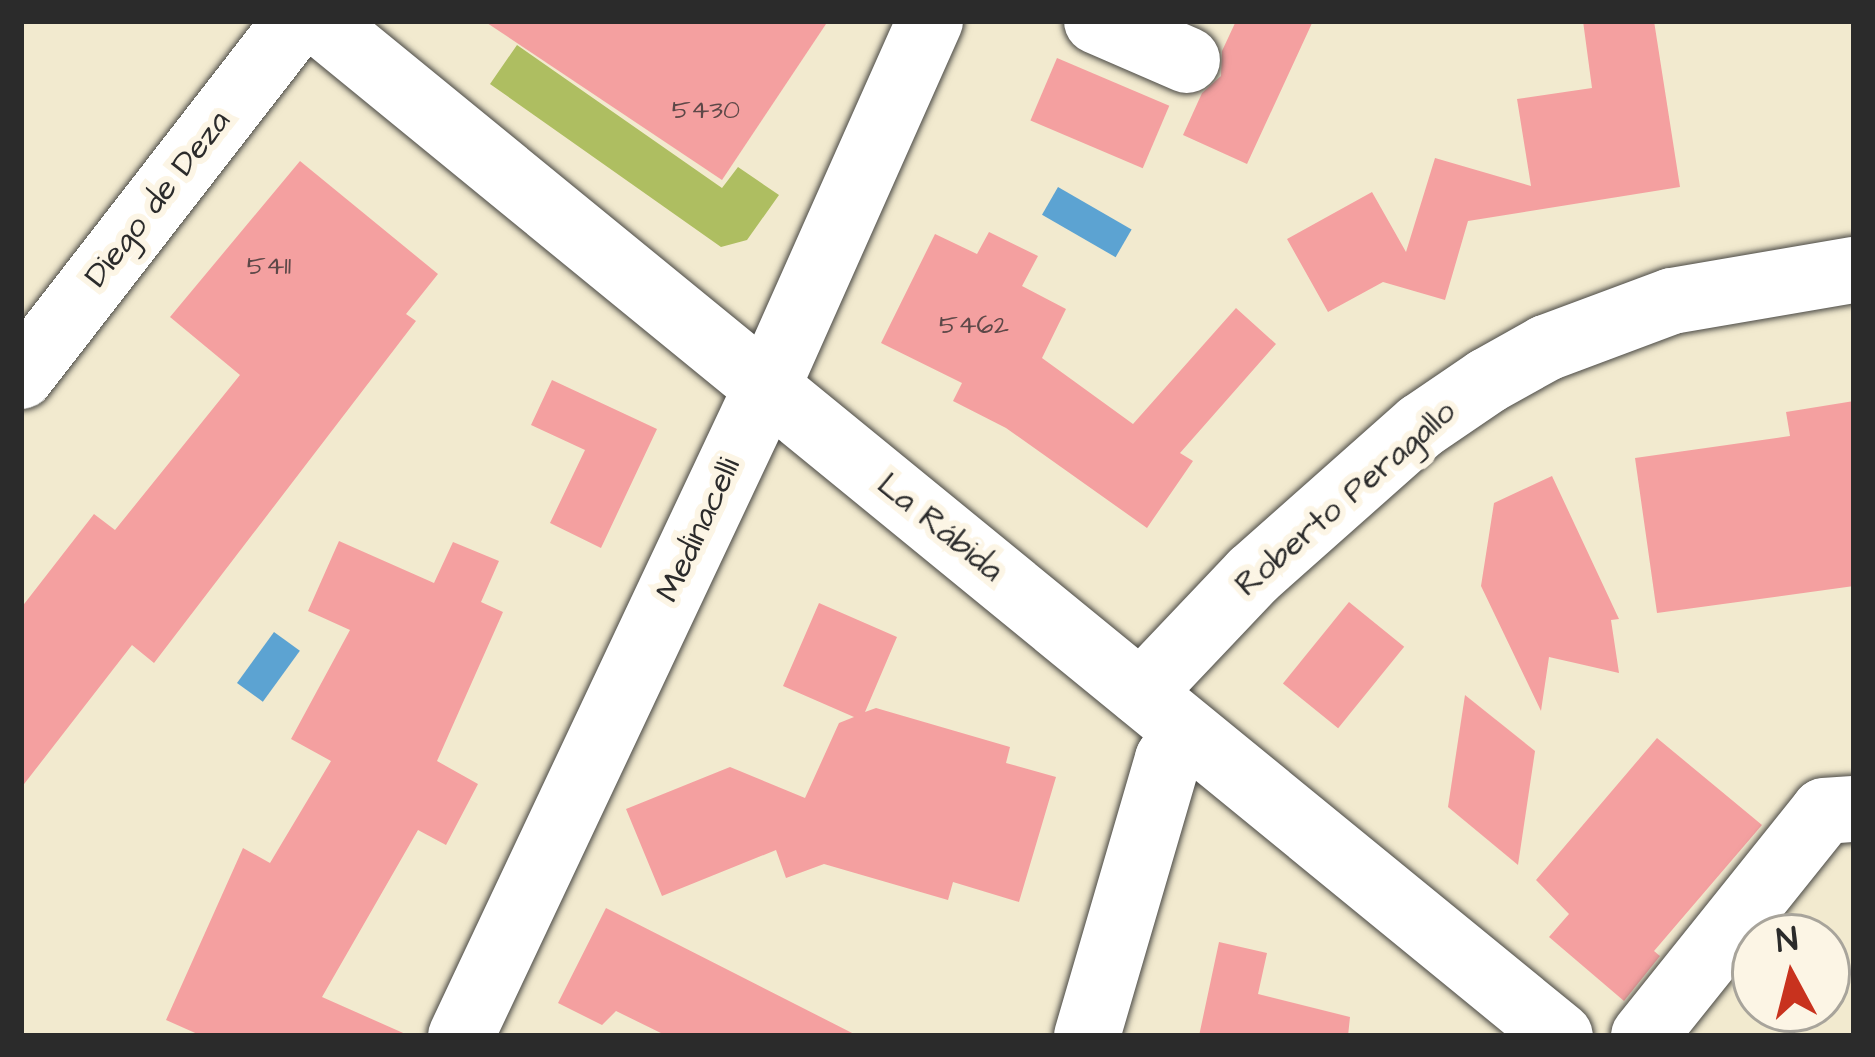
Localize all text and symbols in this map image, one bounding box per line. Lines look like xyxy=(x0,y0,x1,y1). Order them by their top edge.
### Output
house number: 5430 xyxy=(672,95,740,127)
street label: Diego de Deza xyxy=(77,103,239,295)
house number: 5411 xyxy=(247,251,291,283)
house number: 5462 xyxy=(939,310,1009,342)
street label: Roberto Peragallo xyxy=(1228,393,1464,605)
street label: Medinacelli xyxy=(648,452,750,608)
street label: La Rábida xyxy=(869,465,1011,591)
north arrow xyxy=(1731,913,1851,1033)
text: N xyxy=(1774,916,1800,964)

